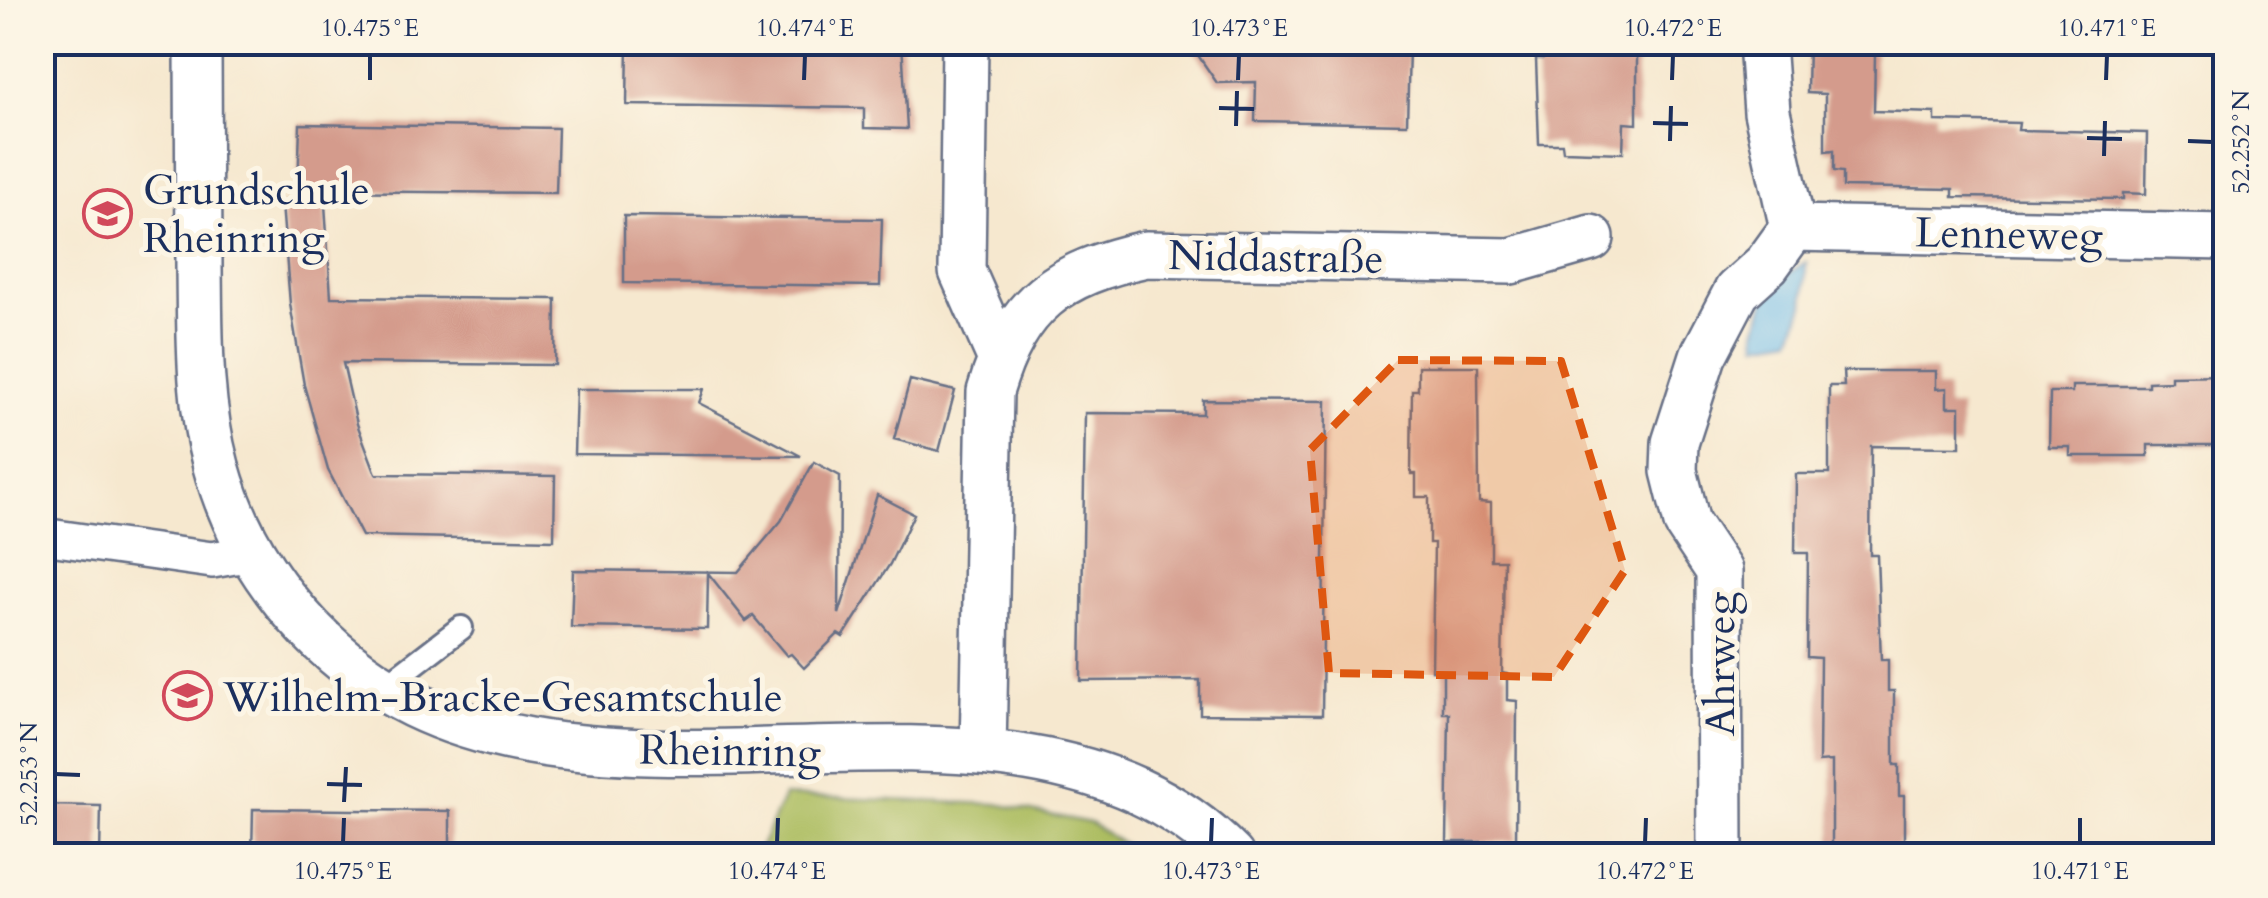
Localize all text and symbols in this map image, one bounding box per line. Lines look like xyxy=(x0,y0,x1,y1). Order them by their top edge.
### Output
text: 10.475°E xyxy=(321,11,419,45)
text: 10.474°E xyxy=(756,11,854,45)
text: 10.473°E xyxy=(1190,11,1288,45)
text: 10.472°E xyxy=(1624,11,1722,45)
text: 10.471°E xyxy=(2058,11,2156,45)
text: 52.252°N xyxy=(2224,90,2258,194)
place label: Grundschule Rheinring xyxy=(143,162,370,267)
school or university icon: Grundschule Rheinring xyxy=(82,187,134,239)
street label: Lenneweg xyxy=(1915,204,2104,265)
street label: Niddastraße xyxy=(1168,227,1384,288)
street label: Ahrweg xyxy=(1692,591,1749,736)
place label: Wilhelm-Bracke-Gesamtschule xyxy=(222,669,783,726)
school or university icon: Wilhelm-Bracke-Gesamtschule xyxy=(162,670,214,722)
street label: Rheinring xyxy=(639,721,822,782)
text: 52.253°N xyxy=(12,722,46,826)
text: 10.475°E xyxy=(294,854,392,888)
text: 10.474°E xyxy=(728,854,826,888)
text: 10.473°E xyxy=(1162,854,1260,888)
text: 10.472°E xyxy=(1596,854,1694,888)
text: 10.471°E xyxy=(2031,854,2129,888)

